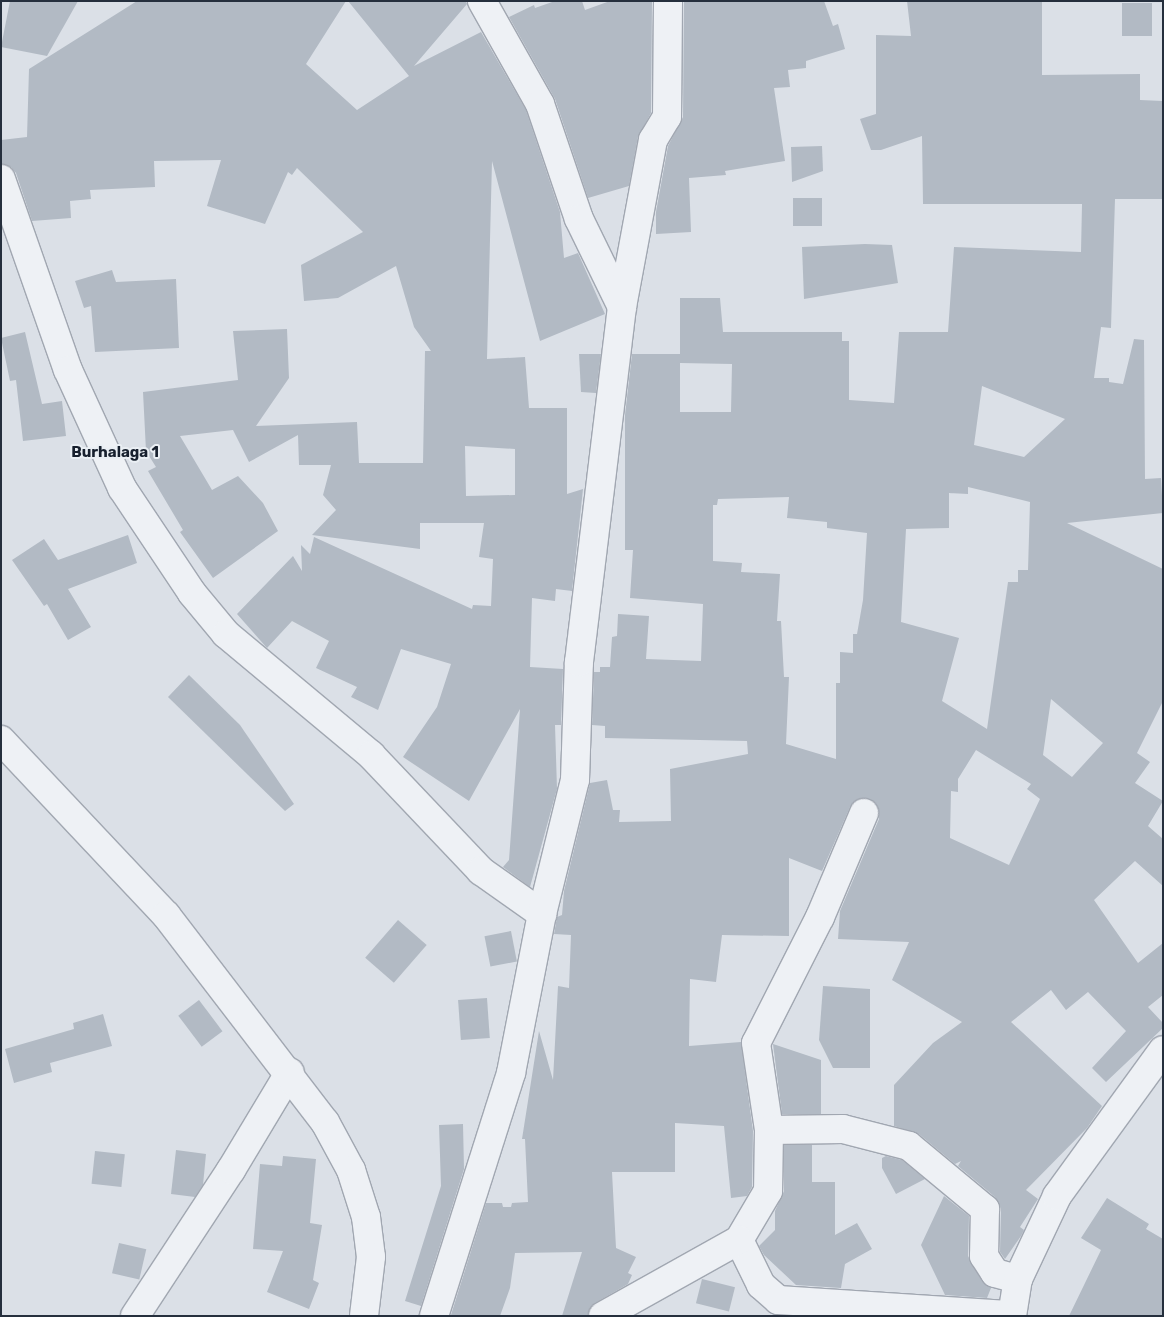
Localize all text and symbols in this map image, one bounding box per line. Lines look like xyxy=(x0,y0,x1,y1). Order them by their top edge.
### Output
district label: Burhalaga 1 xyxy=(71,444,159,462)

